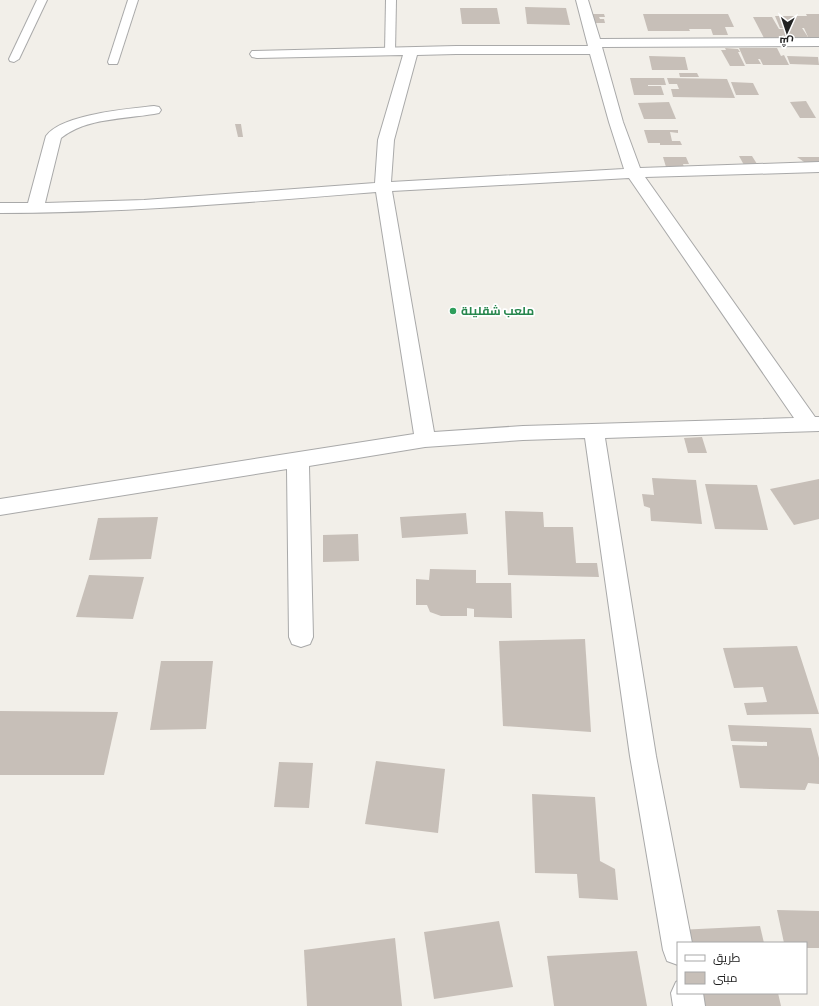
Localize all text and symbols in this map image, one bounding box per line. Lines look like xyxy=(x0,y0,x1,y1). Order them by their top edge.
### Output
north arrow xyxy=(767,12,807,52)
text: ش xyxy=(779,35,794,48)
place label: ملعب شقليلة xyxy=(461,304,534,318)
marker: ملعب شقليلة xyxy=(448,306,458,316)
legend xyxy=(677,942,807,994)
text: طريق xyxy=(713,951,741,965)
text: مبنى xyxy=(713,971,738,985)

